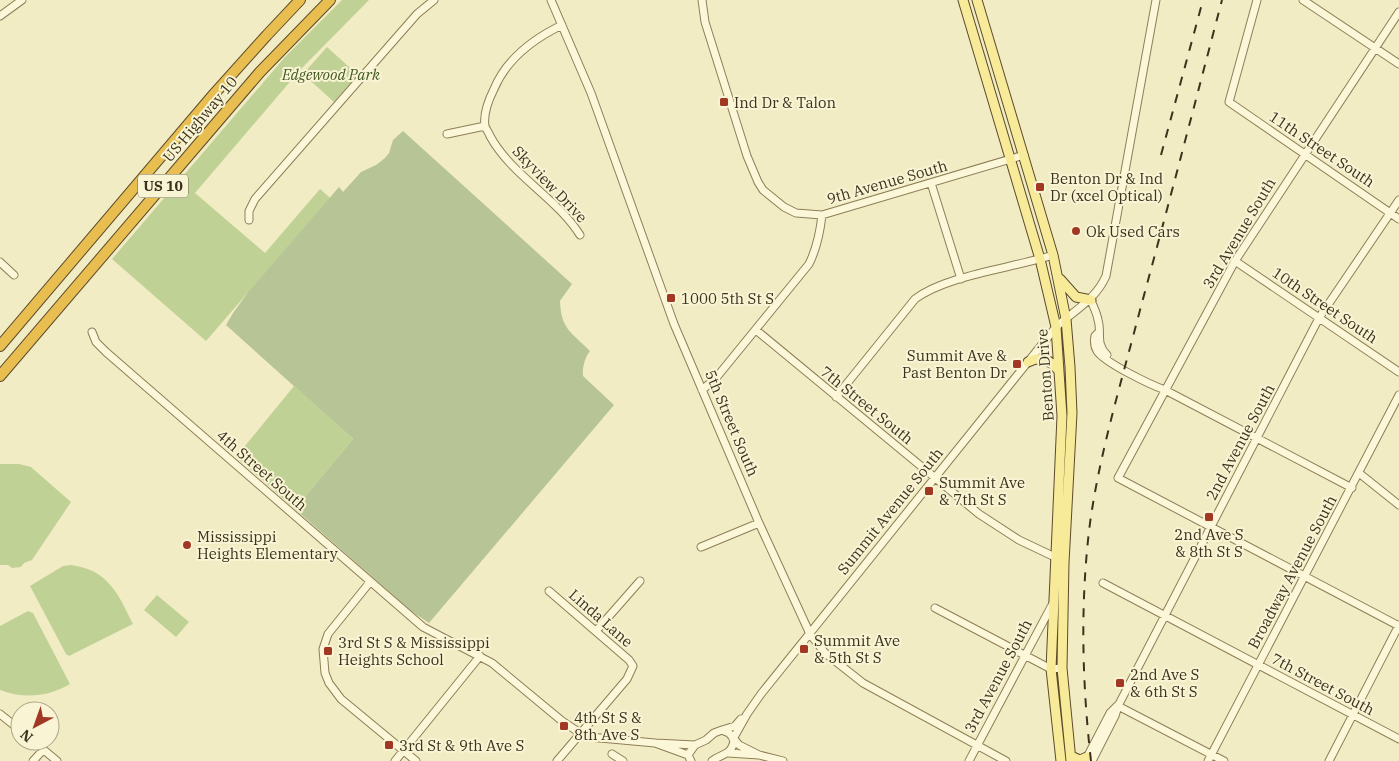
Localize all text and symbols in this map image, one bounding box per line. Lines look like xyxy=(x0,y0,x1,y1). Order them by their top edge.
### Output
park label: Edgewood Park xyxy=(281,65,380,84)
street label: US Highway 10 xyxy=(159,72,241,166)
place label: Ind Dr & Talon xyxy=(734,93,837,112)
marker: Ind Dr & Talon xyxy=(718,96,730,108)
street label: 11th Street South xyxy=(1266,107,1378,191)
street label: Skyview Drive xyxy=(509,142,591,226)
street label: 9th Avenue South xyxy=(825,156,949,208)
place label: Benton Dr & Ind Dr (xcel Optical) xyxy=(1050,169,1163,205)
street label: 3rd Avenue South xyxy=(1198,174,1280,292)
road number: US 10 xyxy=(138,175,188,198)
marker: Benton Dr & Ind Dr (xcel Optical) xyxy=(1034,181,1046,193)
place label: Ok Used Cars xyxy=(1086,222,1180,241)
marker: Ok Used Cars xyxy=(1070,225,1082,237)
street label: 10th Street South xyxy=(1269,263,1381,347)
place label: 1000 5th St S xyxy=(681,289,774,308)
marker: 1000 5th St S xyxy=(665,292,677,304)
street label: Benton Drive xyxy=(1032,328,1058,422)
place label: Summit Ave & Past Benton Dr xyxy=(902,346,1007,382)
marker: Summit Ave & Past Benton Dr xyxy=(1011,358,1023,370)
street label: 7th Street South xyxy=(817,362,917,448)
street label: 5th Street South xyxy=(701,367,763,479)
street label: 2nd Avenue South xyxy=(1201,381,1279,503)
street label: 4th Street South xyxy=(213,425,311,515)
street label: Summit Avenue South xyxy=(833,444,947,578)
place label: Summit Ave & 7th St S xyxy=(939,473,1025,509)
marker: Summit Ave & 7th St S xyxy=(923,485,935,497)
street label: Broadway Avenue South xyxy=(1243,492,1341,652)
marker: 2nd Ave S & 8th St S xyxy=(1203,511,1215,523)
place label: 2nd Ave S & 8th St S xyxy=(1174,525,1244,561)
place label: Mississippi Heights Elementary xyxy=(197,527,338,563)
marker: Mississippi Heights Elementary xyxy=(181,539,193,551)
street label: Linda Lane xyxy=(565,585,637,651)
street label: 3rd Avenue South xyxy=(960,616,1036,736)
place label: Summit Ave & 5th St S xyxy=(814,631,900,667)
place label: 3rd St S & Mississippi Heights School xyxy=(338,633,490,669)
marker: Summit Ave & 5th St S xyxy=(798,643,810,655)
marker: 3rd St S & Mississippi Heights School xyxy=(322,645,334,657)
street label: 7th Street South xyxy=(1268,649,1378,719)
place label: 2nd Ave S & 6th St S xyxy=(1130,665,1199,701)
marker: 2nd Ave S & 6th St S xyxy=(1114,677,1126,689)
north arrow xyxy=(10,701,60,751)
place label: 4th St S & 8th Ave S xyxy=(574,708,642,744)
marker: 4th St S & 8th Ave S xyxy=(558,720,570,732)
text: N xyxy=(16,725,37,746)
place label: 3rd St & 9th Ave S xyxy=(399,736,524,755)
marker: 3rd St & 9th Ave S xyxy=(383,739,395,751)

